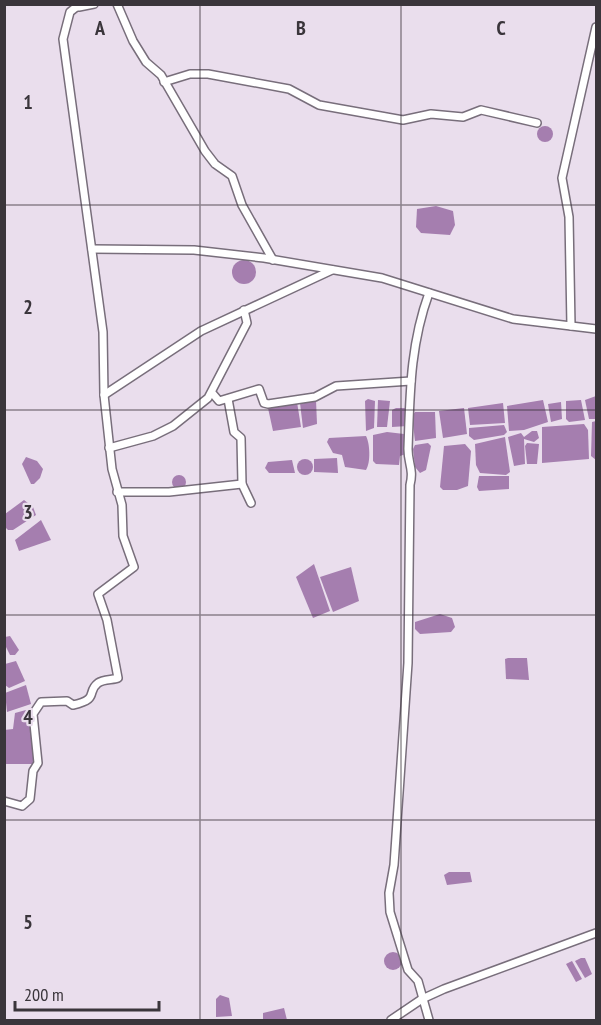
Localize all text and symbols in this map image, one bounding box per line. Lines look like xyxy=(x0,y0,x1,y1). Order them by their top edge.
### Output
text: A xyxy=(94,15,106,41)
text: B xyxy=(296,15,306,41)
text: C xyxy=(496,15,506,41)
text: 1 xyxy=(23,89,33,115)
text: 2 xyxy=(23,294,33,320)
text: 3 xyxy=(23,499,33,525)
text: 4 xyxy=(23,704,33,730)
text: 5 xyxy=(23,909,33,935)
scale bar xyxy=(15,974,159,1012)
text: 200 m xyxy=(24,983,64,1006)

